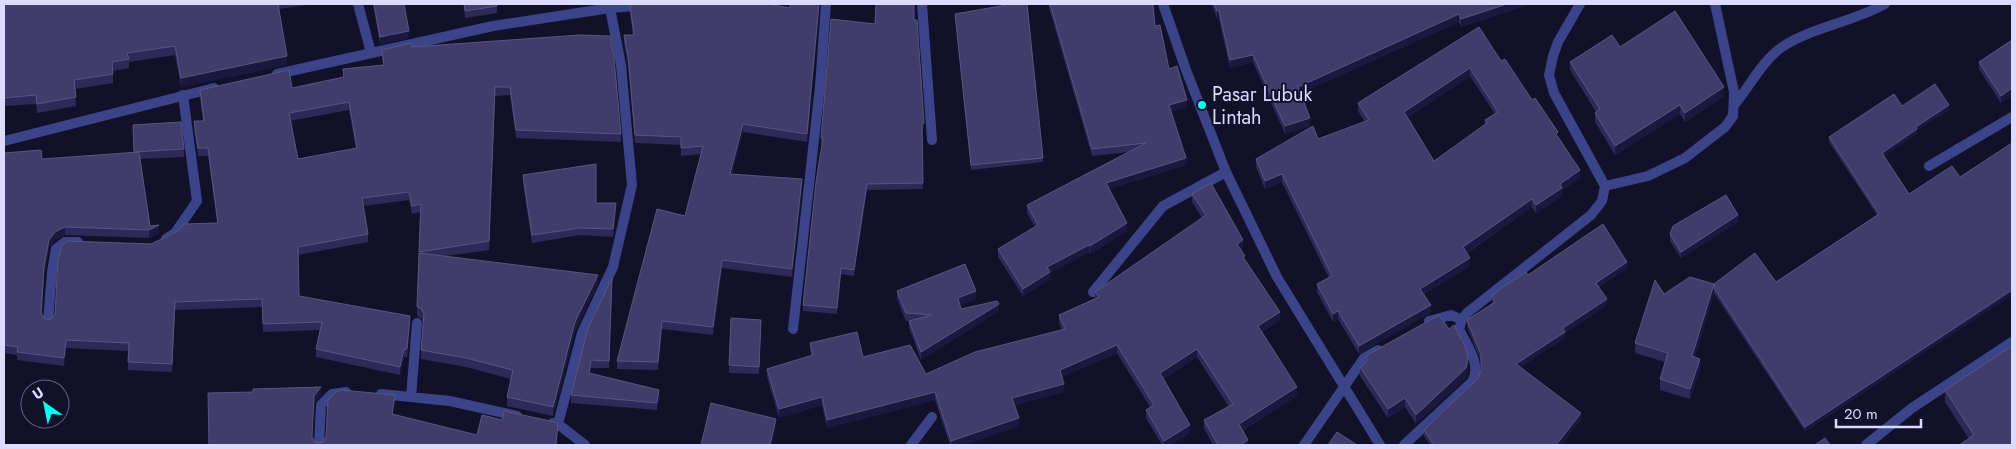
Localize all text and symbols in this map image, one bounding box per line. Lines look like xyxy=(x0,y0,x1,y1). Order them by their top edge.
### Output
place label: Pasar Lubuk Lintah xyxy=(1212,80,1313,132)
marker: Pasar Lubuk Lintah xyxy=(1196,99,1208,111)
north arrow xyxy=(20,379,70,429)
text: U xyxy=(28,382,47,404)
scale bar xyxy=(1836,396,1921,428)
text: 20 m xyxy=(1844,403,1878,425)

